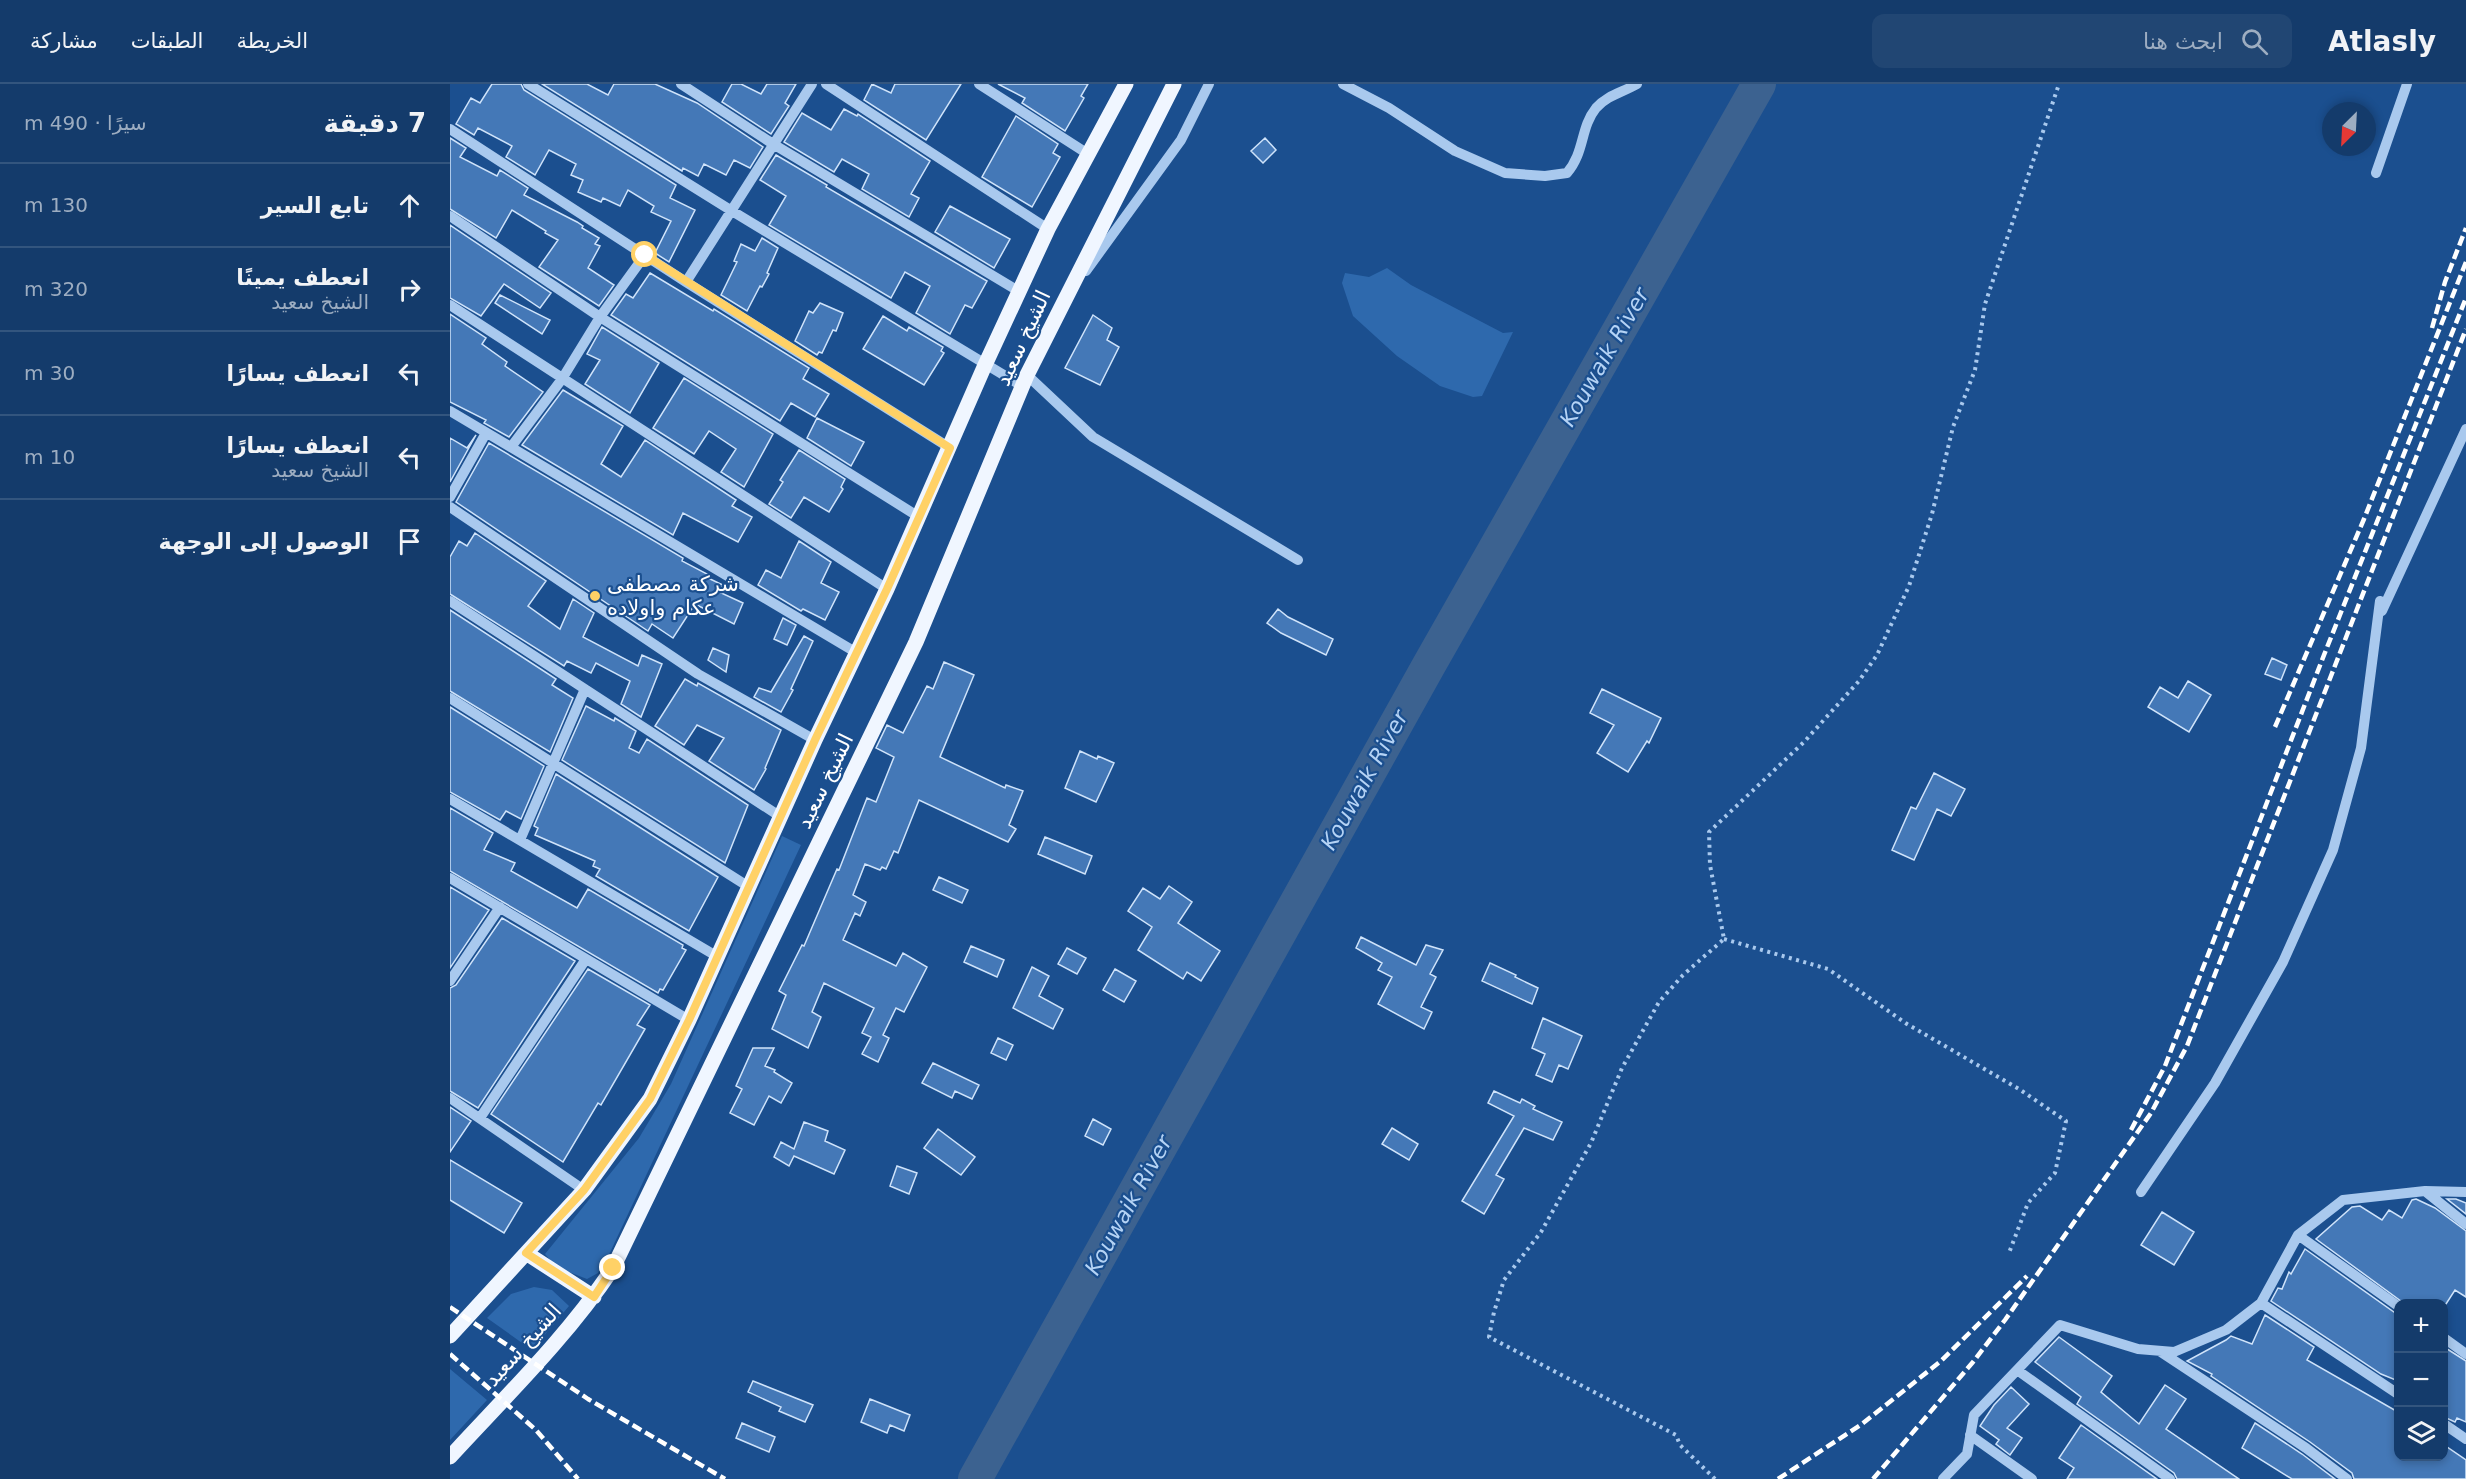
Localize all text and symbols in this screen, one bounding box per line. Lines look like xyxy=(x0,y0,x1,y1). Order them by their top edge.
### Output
search box xyxy=(1872,14,2292,68)
icon: search xyxy=(2238,25,2271,58)
text: Atlasly xyxy=(2328,25,2436,58)
text: مشاركة xyxy=(30,29,98,53)
text: الطبقات xyxy=(131,29,203,53)
text: الخريطة xyxy=(236,29,308,53)
text: ابحث هنا xyxy=(2143,29,2223,54)
north arrow xyxy=(2322,102,2376,156)
text: 7 دقيقة xyxy=(323,108,426,138)
text: سيرًا · 490 m xyxy=(24,111,147,135)
icon: ahead xyxy=(393,189,426,222)
text: 130 m xyxy=(24,193,88,217)
text: تابع السير xyxy=(261,193,369,218)
route start xyxy=(631,241,657,267)
text: انعطف يمينًا xyxy=(236,265,369,290)
icon: right xyxy=(393,273,426,306)
text: 320 m xyxy=(24,277,88,301)
water label: Kouwaik River xyxy=(1555,282,1655,431)
street label: الشيخ سعيد xyxy=(990,286,1056,390)
text: الشيخ سعيد xyxy=(271,290,369,314)
icon: left xyxy=(393,357,426,390)
text: 30 m xyxy=(24,361,75,385)
text: انعطف يسارًا xyxy=(226,361,369,386)
text: انعطف يسارًا xyxy=(226,433,369,458)
icon: left xyxy=(393,441,426,474)
text: 10 m xyxy=(24,445,75,469)
text: الشيخ سعيد xyxy=(271,458,369,482)
icon: arrive xyxy=(393,525,426,558)
text: الوصول إلى الوجهة xyxy=(159,529,369,554)
place label: شركة مصطفى عكام واولاده xyxy=(607,572,739,620)
marker: شركة مصطفى عكام واولاده xyxy=(588,589,602,603)
water label: Kouwaik River xyxy=(1316,705,1414,854)
street label: الشيخ سعيد xyxy=(792,730,858,832)
water label: Kouwaik River xyxy=(1080,1130,1178,1279)
route end xyxy=(599,1254,625,1280)
street label: الشيخ سعيد xyxy=(480,1299,566,1391)
map controls xyxy=(2394,1299,2448,1461)
button: + xyxy=(2394,1299,2448,1353)
button: − xyxy=(2394,1353,2448,1407)
button: layers xyxy=(2394,1407,2448,1461)

